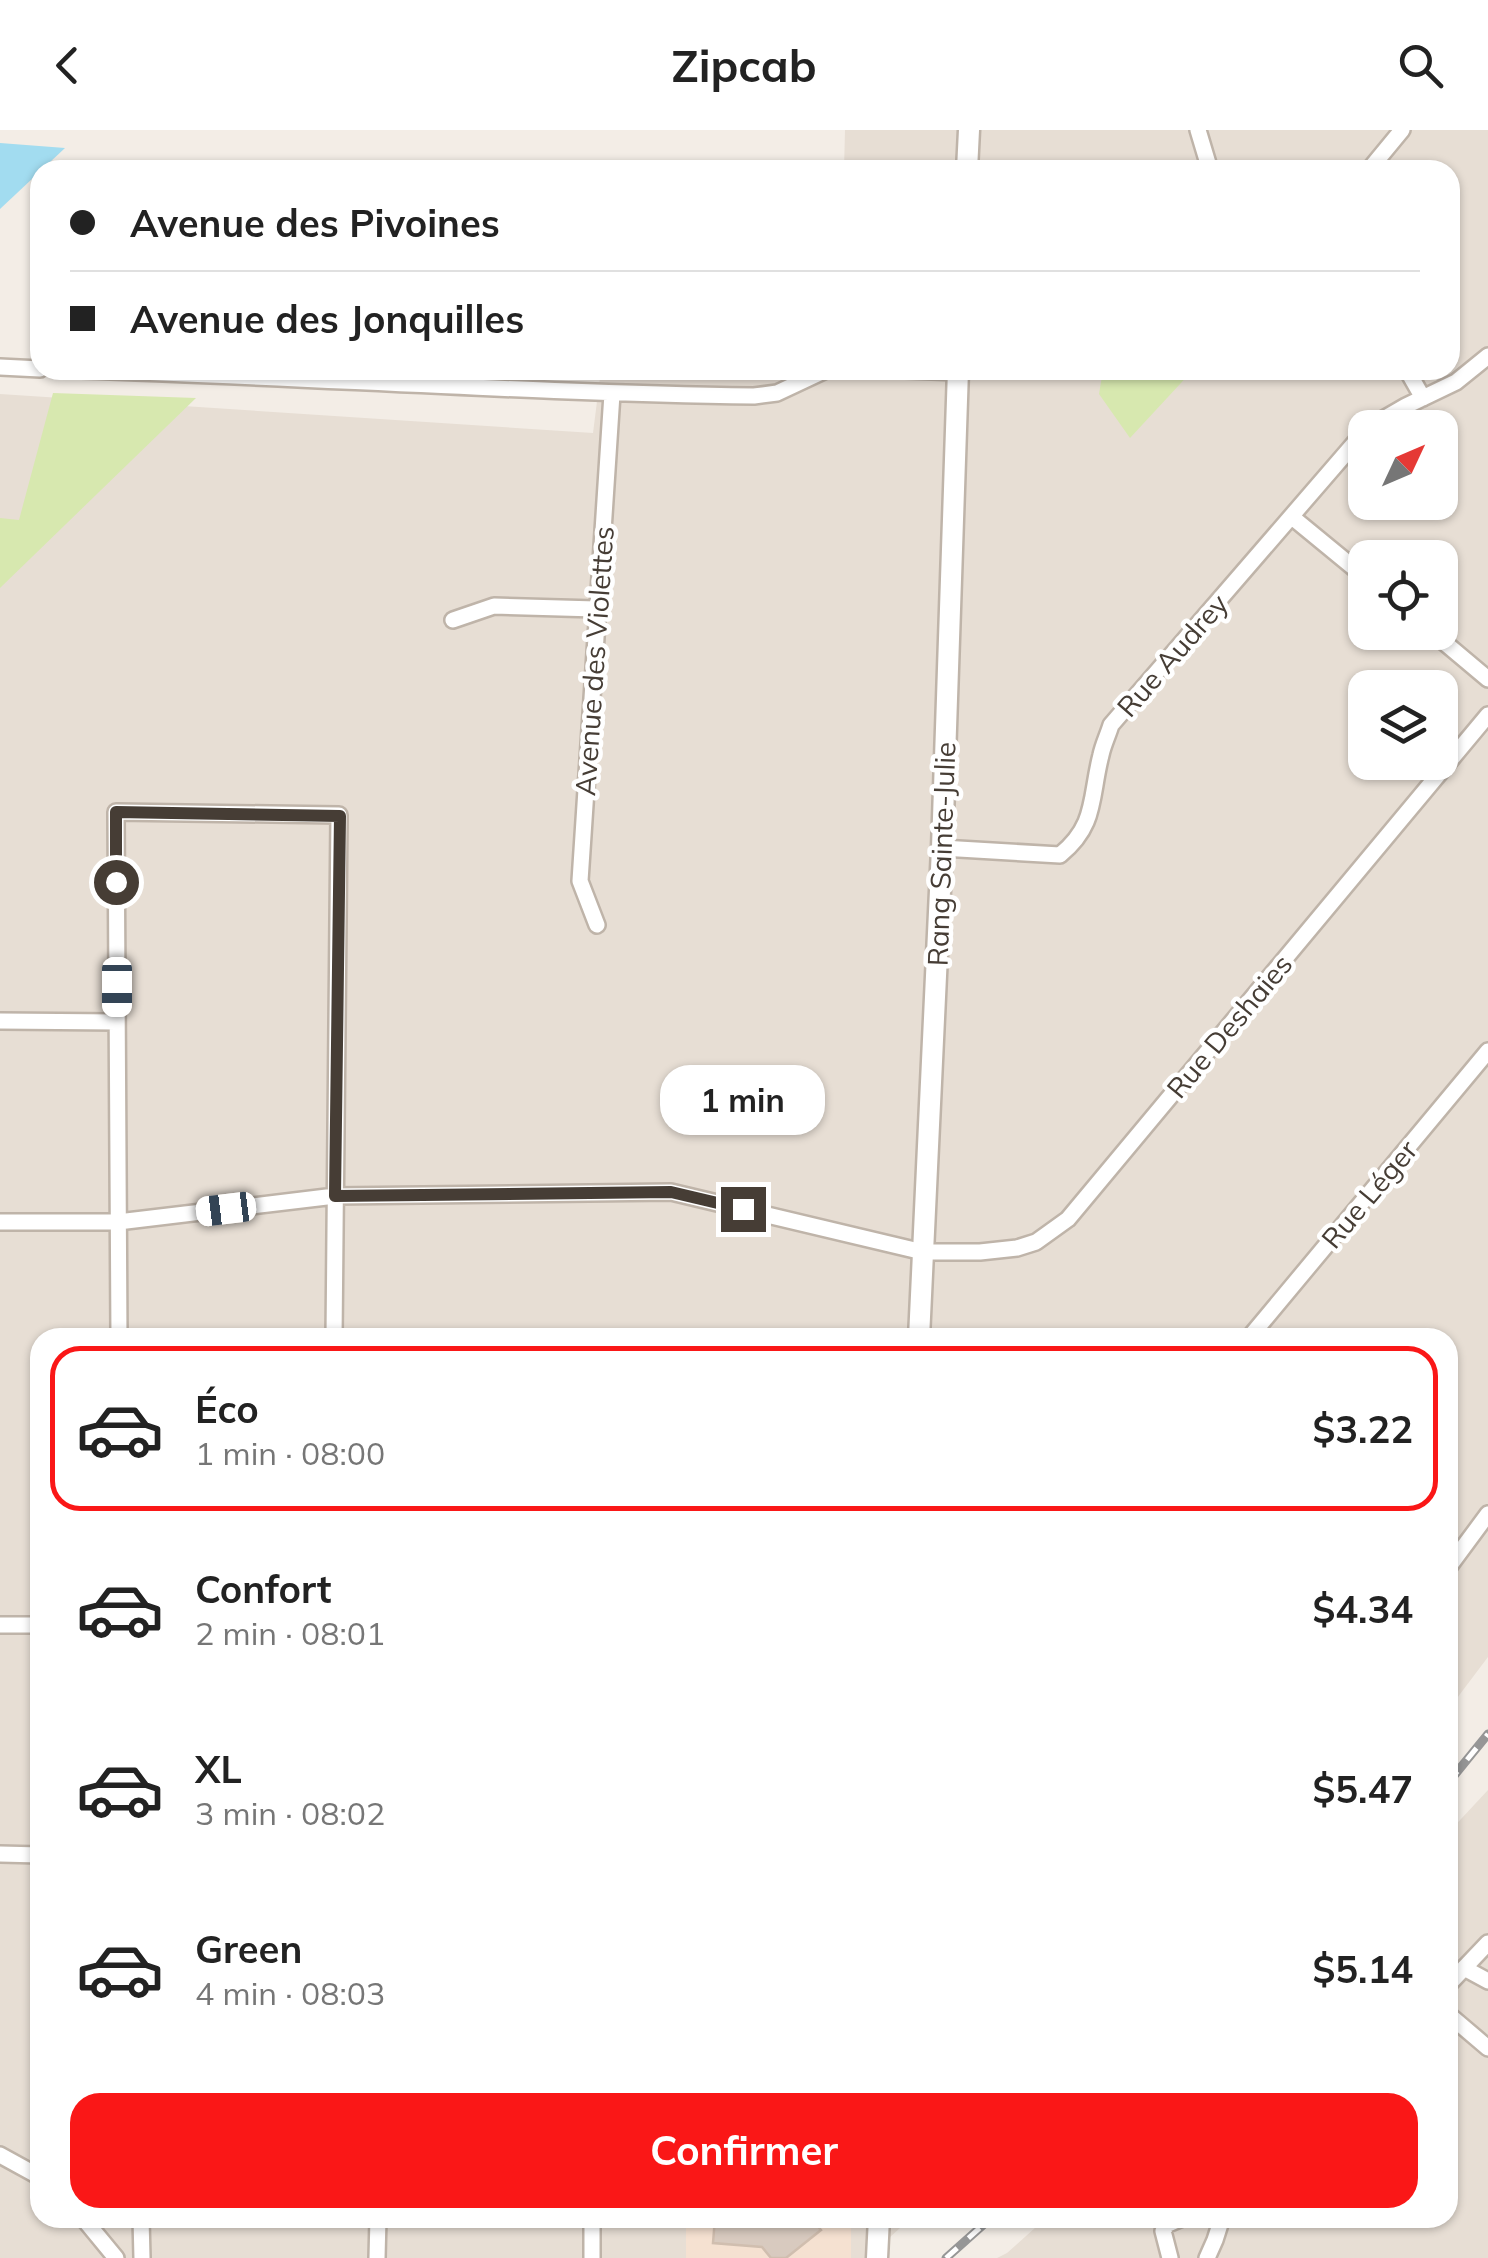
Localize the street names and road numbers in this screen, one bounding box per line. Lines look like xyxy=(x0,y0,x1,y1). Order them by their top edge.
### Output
street label: Avenue des Violettes xyxy=(567,525,621,797)
street label: Rue Audrey xyxy=(1109,586,1235,724)
street label: Rang Sainte-Julie xyxy=(920,741,962,967)
street label: Rue Deshaies xyxy=(1159,947,1299,1105)
street label: Rue Léger xyxy=(1314,1132,1425,1255)

